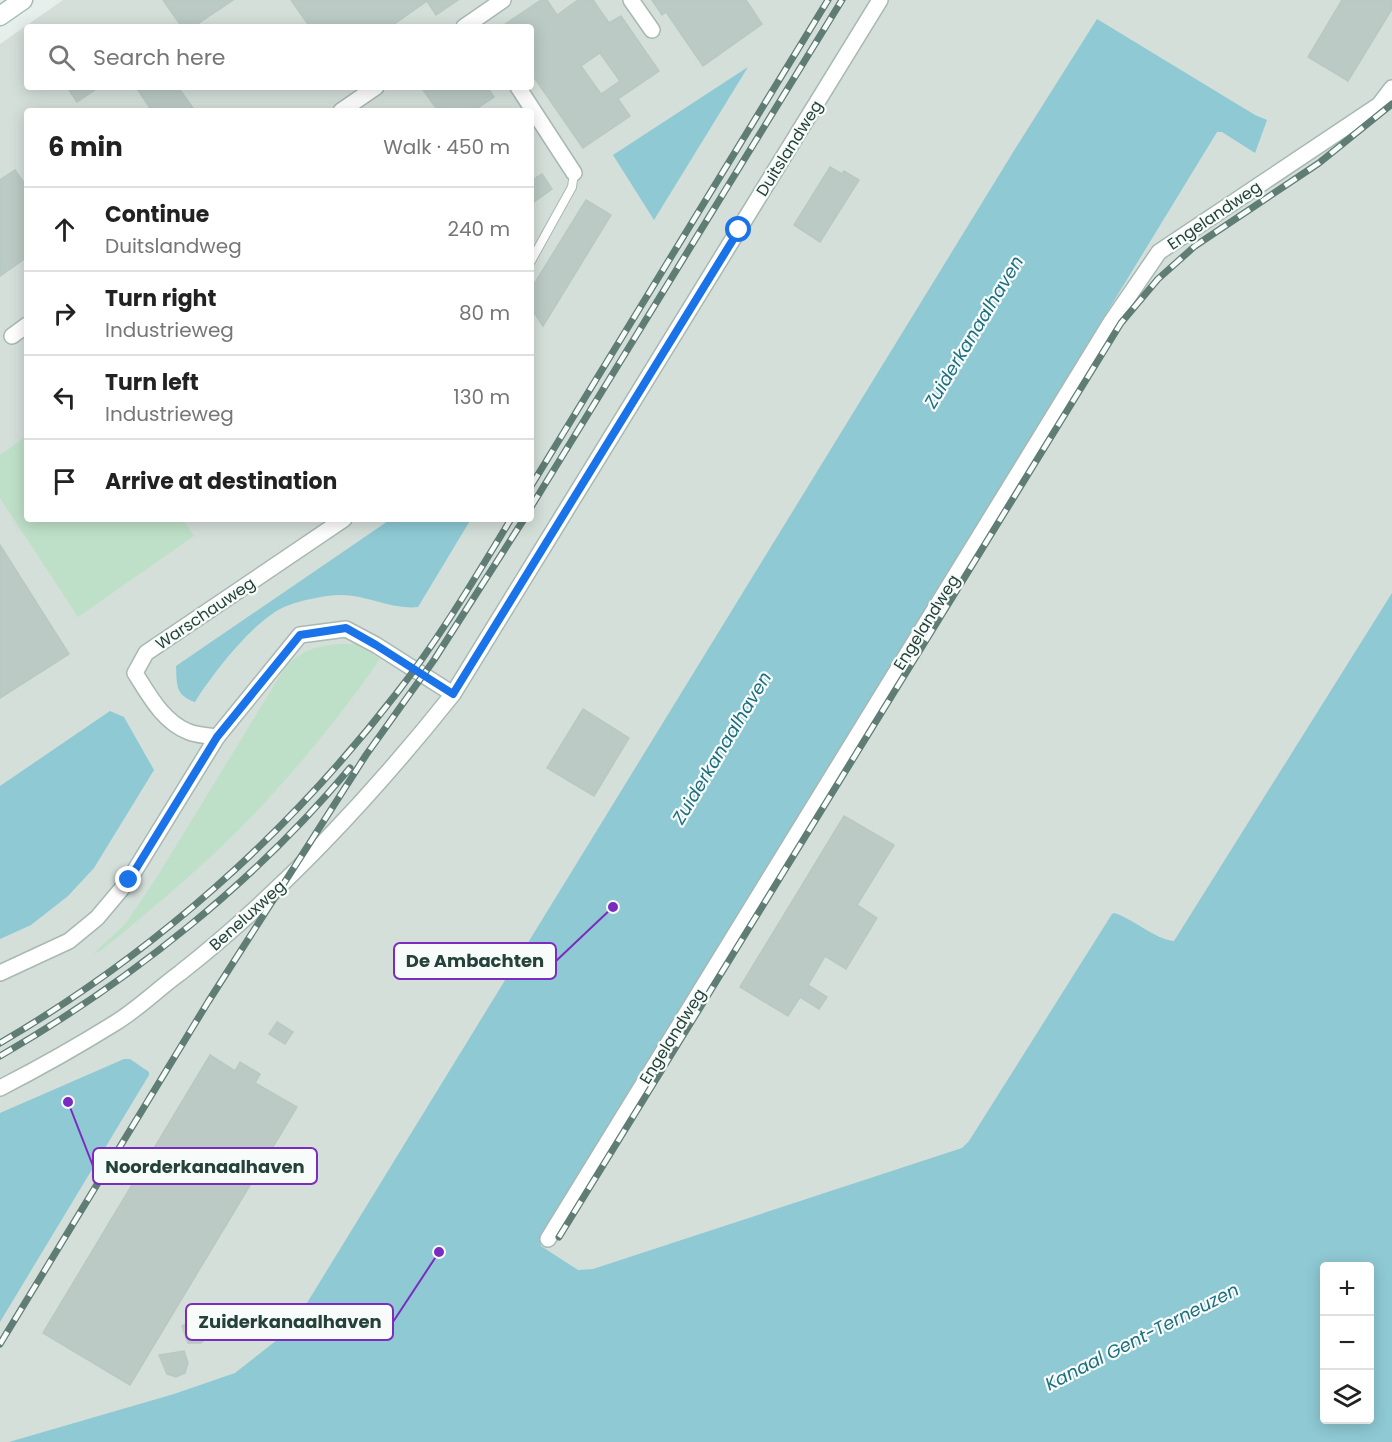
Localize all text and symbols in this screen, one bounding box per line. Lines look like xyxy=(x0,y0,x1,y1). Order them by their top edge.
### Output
search box xyxy=(24,24,534,90)
icon: search xyxy=(45,41,78,74)
text: Search here xyxy=(93,42,226,73)
street label: Duitslandweg xyxy=(751,96,828,201)
text: 6 min xyxy=(48,129,123,165)
text: Walk · 450 m xyxy=(383,133,510,161)
street label: Engelandweg xyxy=(1163,175,1266,255)
text: Continue xyxy=(105,199,209,230)
icon: ahead xyxy=(48,213,81,246)
text: 240 m xyxy=(447,215,510,243)
route start xyxy=(725,216,751,242)
text: Duitslandweg xyxy=(105,232,242,260)
water label: Zuiderkanaalhaven xyxy=(918,251,1029,414)
text: Turn right xyxy=(105,283,216,314)
icon: right xyxy=(48,297,81,330)
text: 80 m xyxy=(459,299,510,327)
text: Industrieweg xyxy=(105,316,234,344)
text: Turn left xyxy=(105,367,199,398)
icon: left xyxy=(48,381,81,414)
text: 130 m xyxy=(453,383,510,411)
text: Industrieweg xyxy=(105,400,234,428)
icon: arrive xyxy=(48,465,81,498)
text: Arrive at destination xyxy=(105,466,337,497)
street label: Engelandweg xyxy=(888,570,965,675)
street label: Warschauweg xyxy=(151,572,260,655)
water label: Zuiderkanaalhaven xyxy=(666,667,777,830)
route end xyxy=(115,866,141,892)
street label: Beneluxweg xyxy=(204,875,291,956)
callout: De Ambachten xyxy=(394,943,556,979)
text: De Ambachten xyxy=(406,948,544,973)
street label: Engelandweg xyxy=(634,984,711,1089)
callout: Noorderkanaalhaven xyxy=(93,1148,317,1184)
text: Noorderkanaalhaven xyxy=(105,1154,305,1179)
map controls xyxy=(1320,1262,1374,1424)
button: + xyxy=(1320,1262,1374,1316)
water label: Kanaal Gent-Terneuzen xyxy=(1041,1277,1243,1396)
callout: Zuiderkanaalhaven xyxy=(186,1304,393,1340)
text: Zuiderkanaalhaven xyxy=(198,1309,382,1334)
button: − xyxy=(1320,1316,1374,1370)
button: layers xyxy=(1320,1370,1374,1424)

